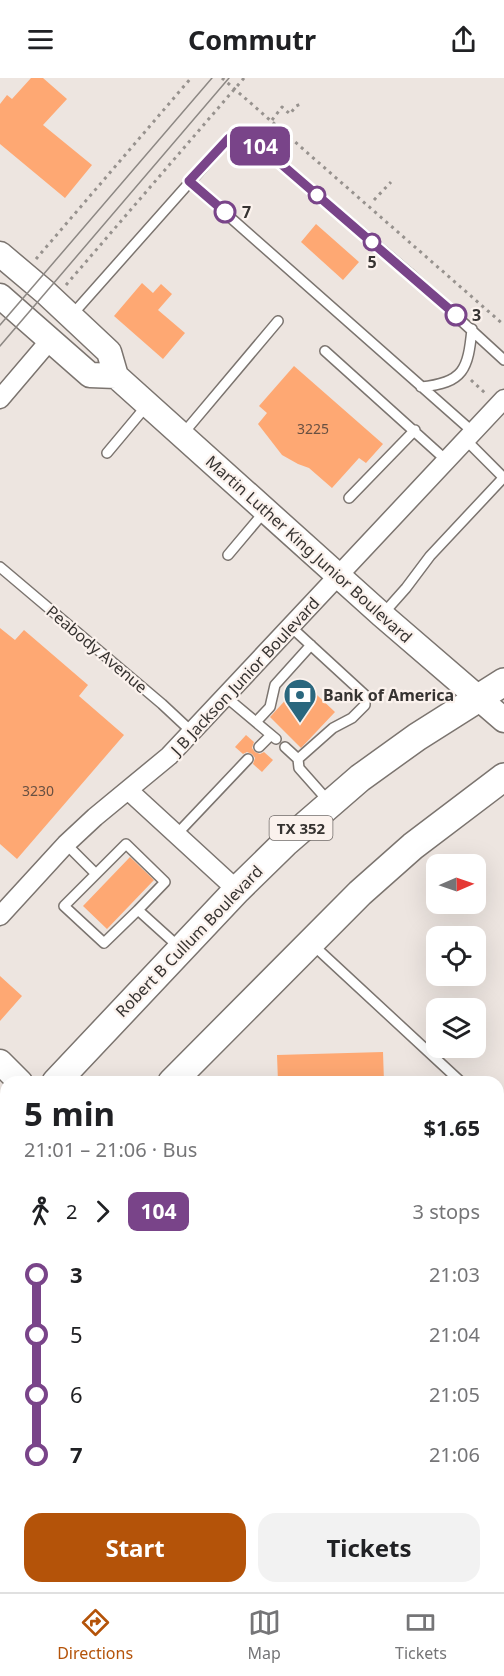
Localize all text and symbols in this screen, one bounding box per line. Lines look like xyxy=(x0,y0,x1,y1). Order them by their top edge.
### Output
text: Commutr xyxy=(188,21,316,58)
icon: menu xyxy=(24,23,57,56)
icon: share xyxy=(447,23,480,56)
line badge: 104 xyxy=(226,126,294,166)
text: 104 xyxy=(242,132,278,160)
unlabelled marker xyxy=(308,186,326,204)
marker: 7 xyxy=(214,201,236,223)
place label: 7 xyxy=(242,201,251,223)
marker: 5 xyxy=(363,233,381,251)
place label: 5 xyxy=(367,251,377,273)
marker: 3 xyxy=(445,304,467,326)
place label: 3 xyxy=(472,304,481,326)
house number: 3225 xyxy=(297,419,329,438)
street label: Martin Luther King Junior Boulevard xyxy=(201,450,417,648)
street label: J B Jackson Junior Boulevard xyxy=(164,592,324,761)
street label: Peabody Avenue xyxy=(42,600,152,698)
bank icon: Bank of America xyxy=(282,677,318,724)
place label: Bank of America xyxy=(323,684,454,706)
house number: 3230 xyxy=(22,781,54,800)
road number: TX 352 xyxy=(270,816,332,840)
north arrow xyxy=(426,854,486,914)
map controls xyxy=(426,854,486,1058)
street label: Robert B Cullum Boulevard xyxy=(111,860,267,1022)
button: locate xyxy=(426,926,486,986)
button: layers xyxy=(426,998,486,1058)
text: 5 min xyxy=(24,1091,115,1136)
text: $1.65 xyxy=(423,1112,480,1142)
text: 21:01 – 21:06 · Bus xyxy=(24,1136,197,1163)
icon: walk xyxy=(24,1195,57,1228)
icon: forward xyxy=(86,1195,119,1228)
text: 104 xyxy=(140,1197,177,1225)
text: 2 xyxy=(66,1198,77,1225)
text: 3 stops xyxy=(413,1198,480,1225)
text: 3 xyxy=(70,1259,83,1289)
text: 21:03 xyxy=(429,1261,480,1288)
text: 5 xyxy=(70,1319,83,1349)
text: 21:04 xyxy=(429,1321,480,1348)
text: 6 xyxy=(70,1379,83,1409)
text: 21:05 xyxy=(429,1381,480,1408)
text: 7 xyxy=(70,1439,83,1469)
text: 21:06 xyxy=(429,1441,480,1468)
button: Start xyxy=(24,1513,246,1582)
button: Tickets xyxy=(258,1513,480,1582)
tab: Directions xyxy=(57,1606,133,1664)
tab: Map xyxy=(247,1606,281,1664)
tab: Tickets xyxy=(395,1606,447,1664)

